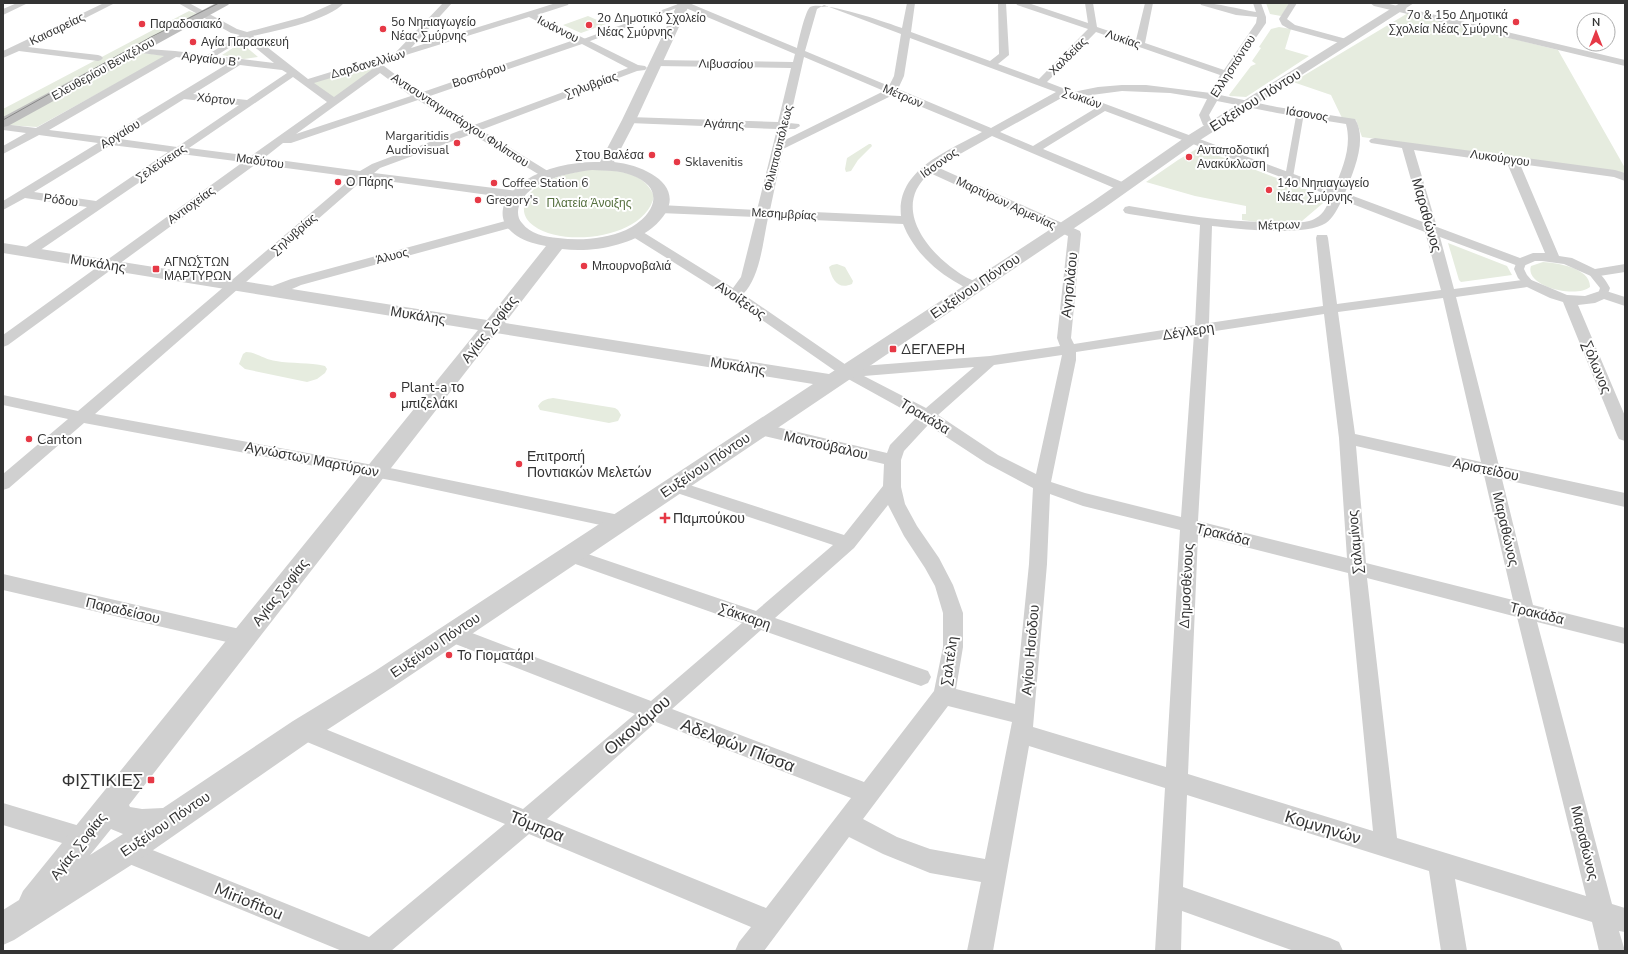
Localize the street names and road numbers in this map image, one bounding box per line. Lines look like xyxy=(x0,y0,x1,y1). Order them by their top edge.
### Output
street label: Καισαρείας xyxy=(27,9,87,49)
street label: Ιωάννου xyxy=(534,12,582,46)
street label: Λυκίας xyxy=(1103,26,1143,52)
street label: Ελλησπόντου xyxy=(1207,32,1259,100)
street label: Χαλδείας xyxy=(1045,33,1091,79)
street label: Ελευθερίου Βενιζέλου xyxy=(49,34,157,104)
street label: Δαρδανελλίων xyxy=(329,46,407,82)
street label: Αργαίου Β᾽ xyxy=(181,47,241,71)
street label: Λιβυσσίου xyxy=(698,56,754,72)
street label: Βοσπόρου xyxy=(450,59,508,91)
street label: Ευξείνου Πόντου xyxy=(1206,65,1305,136)
street label: Σηλυβρίας xyxy=(562,68,620,102)
street label: Αντισυνταγματάρχου Φιλίππου xyxy=(388,69,532,171)
street label: Μέτρων xyxy=(880,80,926,112)
street label: Σωκιών xyxy=(1060,84,1104,112)
street label: Χόρτον xyxy=(196,89,236,109)
street label: Φιλιππουπόλεως xyxy=(760,103,796,193)
street label: Ιάσονος xyxy=(1285,103,1330,125)
street label: Αγάπης xyxy=(704,115,745,133)
street label: Αργαίου xyxy=(97,116,143,152)
street label: Σελεύκειας xyxy=(133,140,189,186)
street label: Ιάσονος xyxy=(917,144,961,182)
street label: Λυκούργου xyxy=(1469,146,1531,170)
street label: Μαδύτου xyxy=(235,150,285,172)
street label: Μαρτύρων Αρμενίας xyxy=(953,173,1059,233)
street label: Μαραθώνος xyxy=(1407,176,1446,255)
street label: Αντιοχείας xyxy=(164,182,218,228)
street label: Ρόδου xyxy=(43,190,79,210)
street label: Μεσημβρίας xyxy=(751,204,817,224)
street label: Σηλυβρίας xyxy=(268,210,320,258)
street label: Μέτρων xyxy=(1258,216,1300,234)
street label: Άλυος xyxy=(374,244,410,268)
street label: Ευξείνου Πόντου xyxy=(927,249,1024,323)
street label: Μυκάλης xyxy=(69,250,127,277)
street label: Αγησιλάου xyxy=(1057,251,1082,319)
street label: Ανοίξεως xyxy=(712,277,770,324)
street label: Αγίας Σοφίας xyxy=(457,291,522,367)
street label: Μυκάλης xyxy=(389,302,447,329)
street label: Δέγλερη xyxy=(1161,318,1215,345)
street label: Σόλωνος xyxy=(1577,338,1616,397)
street label: Μυκάλης xyxy=(709,353,767,380)
street label: Τρακάδα xyxy=(896,394,953,439)
street label: Μαντούβαλου xyxy=(782,427,870,464)
street label: Ευξείνου Πόντου xyxy=(657,428,754,502)
street label: Αγνώστων Μαρτύρων xyxy=(243,437,381,482)
street label: Αριστείδου xyxy=(1451,453,1521,486)
street label: Μαραθώνος xyxy=(1488,490,1523,569)
street label: Σαλαμίνος xyxy=(1343,509,1368,575)
street label: Τρακάδα xyxy=(1194,519,1252,550)
street label: Δημοσθένους xyxy=(1175,543,1198,629)
street label: Αγίας Σοφίας xyxy=(248,554,313,630)
street label: Παραδείσου xyxy=(84,593,162,628)
street label: Τρακάδα xyxy=(1508,598,1566,629)
street label: Σάκκαρη xyxy=(716,599,774,634)
street label: Αγίου Ησιόδου xyxy=(1017,604,1044,696)
street label: Ευξείνου Πόντου xyxy=(387,608,484,682)
street label: Σαλτέλη xyxy=(937,635,962,687)
street label: Οικονόμου xyxy=(599,690,675,761)
street label: Αδελφών Πίσσα xyxy=(677,713,798,778)
street label: Ευξείνου Πόντου xyxy=(117,787,214,861)
street label: Μαραθώνος xyxy=(1566,804,1603,883)
street label: Τόμπρα xyxy=(506,805,568,848)
street label: Κομνηνών xyxy=(1282,805,1364,850)
street label: Αγίας Σοφίας xyxy=(46,808,111,884)
street label: Miriofitou xyxy=(211,877,287,926)

